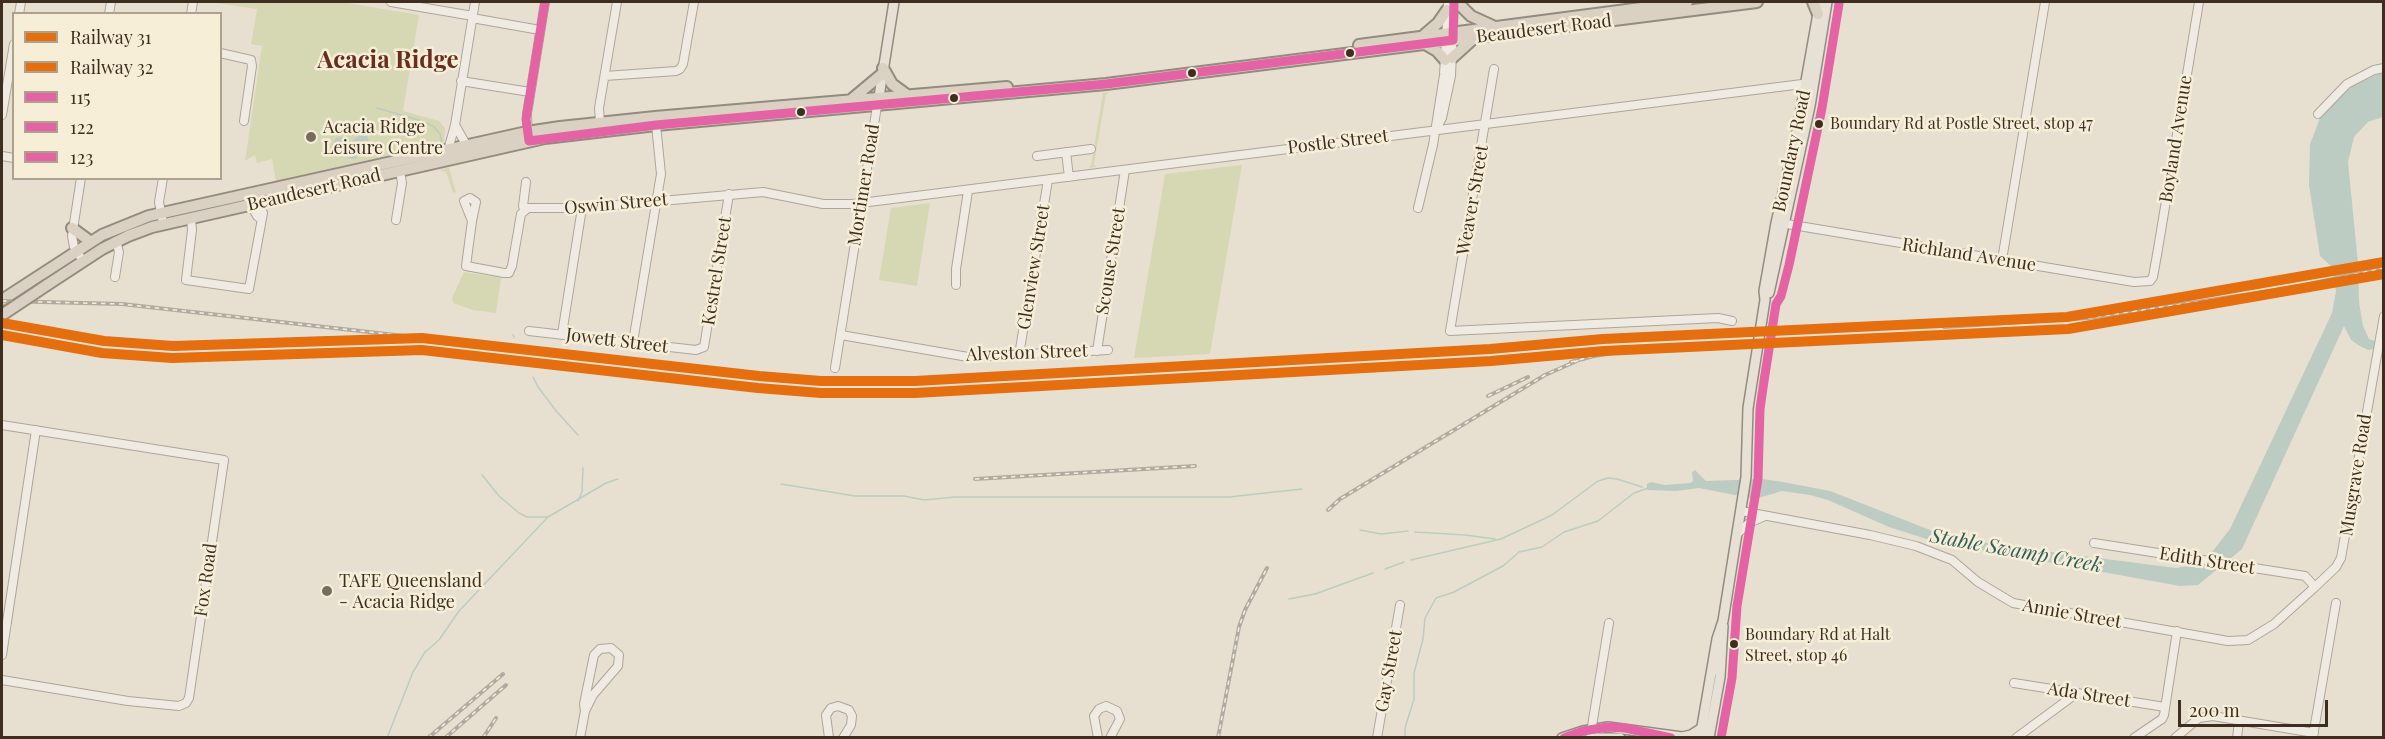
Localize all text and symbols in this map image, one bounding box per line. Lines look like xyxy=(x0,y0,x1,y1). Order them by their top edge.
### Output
street label: Beaudesert Road xyxy=(1475,10,1613,48)
legend xyxy=(12,12,222,180)
text: Railway 31 xyxy=(70,25,152,49)
district label: Acacia Ridge xyxy=(317,47,459,75)
unlabelled marker xyxy=(1344,47,1356,59)
text: Railway 32 xyxy=(70,55,153,79)
unlabelled marker xyxy=(1186,67,1198,79)
street label: Boyland Avenue xyxy=(2155,74,2197,204)
text: 115 xyxy=(70,85,91,109)
street label: Boundary Road xyxy=(1769,88,1815,214)
unlabelled marker xyxy=(948,92,960,104)
unlabelled marker xyxy=(795,106,807,118)
place label: Boundary Rd at Postle Street, stop 47 xyxy=(1830,114,2093,134)
text: 122 xyxy=(70,115,94,139)
place label: Acacia Ridge Leisure Centre xyxy=(323,116,443,158)
marker: Boundary Rd at Postle Street, stop 47 xyxy=(1813,118,1825,130)
street label: Mortimer Road xyxy=(844,122,884,248)
street label: Postle Street xyxy=(1286,125,1390,159)
marker: Acacia Ridge Leisure Centre xyxy=(304,130,318,144)
street label: Weaver Street xyxy=(1453,143,1493,257)
text: 123 xyxy=(70,145,93,169)
street label: Beaudesert Road xyxy=(245,164,383,216)
street label: Oswin Street xyxy=(563,189,669,219)
street label: Glenview Street xyxy=(1013,203,1055,331)
street label: Scouse Street xyxy=(1092,206,1130,316)
street label: Kestrel Street xyxy=(698,215,736,327)
street label: Richland Avenue xyxy=(1900,234,2038,276)
street label: Jowett Street xyxy=(565,324,669,358)
street label: Alveston Street xyxy=(966,340,1088,366)
street label: Musgrave Road xyxy=(2336,412,2376,538)
water label: Stable Swamp Creek xyxy=(1928,524,2104,578)
street label: Fox Road xyxy=(190,542,222,618)
street label: Edith Street xyxy=(2158,543,2256,579)
place label: TAFE Queensland - Acacia Ridge xyxy=(339,570,482,612)
marker: TAFE Queensland - Acacia Ridge xyxy=(320,584,334,598)
street label: Annie Street xyxy=(2021,595,2123,633)
place label: Boundary Rd at Halt Street, stop 46 xyxy=(1745,625,1891,663)
street label: Gay Street xyxy=(1371,628,1407,714)
marker: Boundary Rd at Halt Street, stop 46 xyxy=(1728,638,1740,650)
street label: Ada Street xyxy=(2046,678,2132,712)
scale bar xyxy=(2181,688,2331,726)
text: 200 m xyxy=(2189,698,2240,722)

